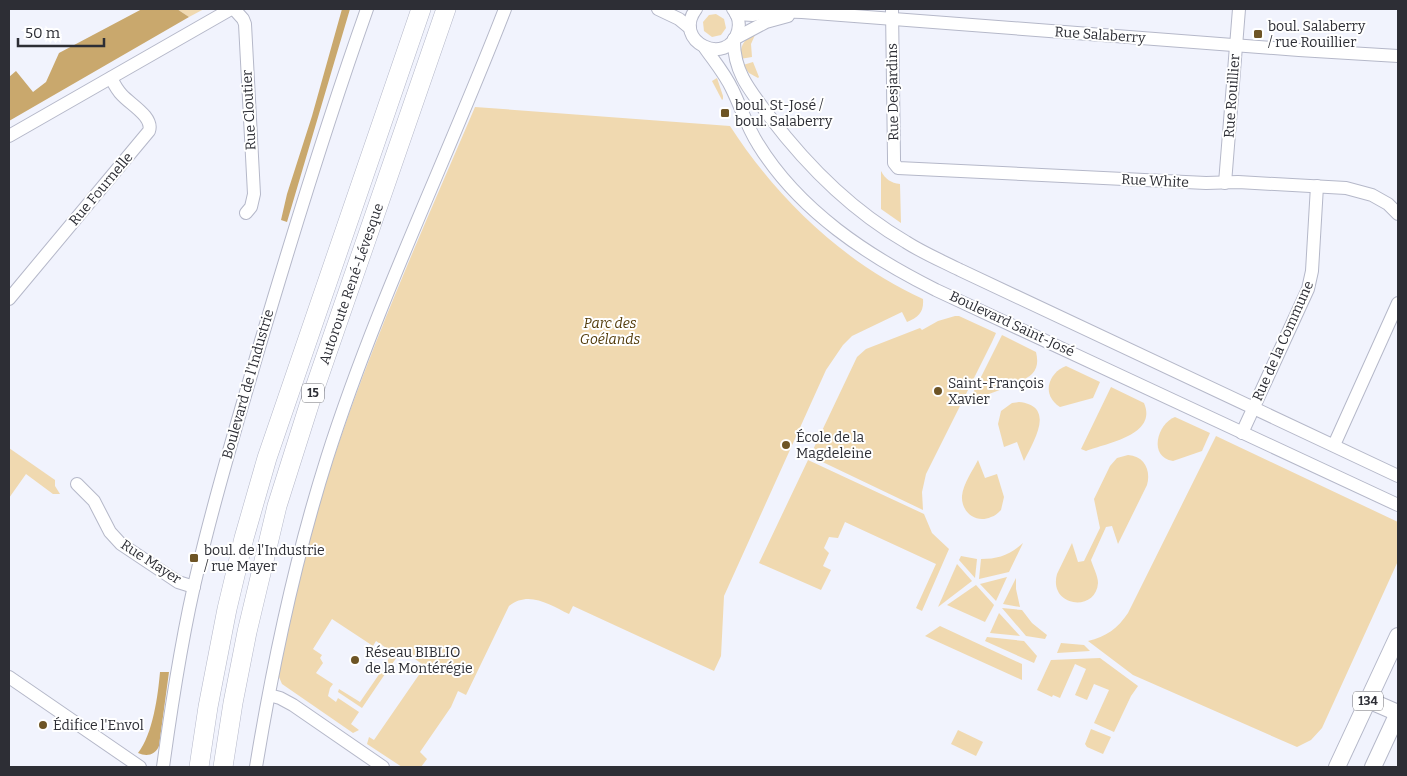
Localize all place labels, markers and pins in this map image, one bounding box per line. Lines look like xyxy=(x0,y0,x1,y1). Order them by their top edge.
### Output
place label: boul. Salaberry / rue Rouillier xyxy=(1268,18,1366,51)
marker: boul. Salaberry / rue Rouillier xyxy=(1252,28,1264,40)
place label: boul. St-José / boul. Salaberry xyxy=(735,97,833,130)
marker: boul. St-José / boul. Salaberry xyxy=(719,107,731,119)
place label: Saint-François Xavier xyxy=(948,375,1044,408)
marker: Saint-François Xavier xyxy=(932,385,944,397)
place label: École de la Magdeleine xyxy=(796,428,872,462)
marker: École de la Magdeleine xyxy=(780,439,792,451)
place label: boul. de l'Industrie / rue Mayer xyxy=(204,542,325,575)
marker: boul. de l'Industrie / rue Mayer xyxy=(188,552,200,564)
place label: Réseau BIBLIO de la Montérégie xyxy=(365,644,473,677)
marker: Réseau BIBLIO de la Montérégie xyxy=(349,654,361,666)
place label: Édifice l'Envol xyxy=(53,716,144,734)
marker: Édifice l'Envol xyxy=(37,719,49,731)

